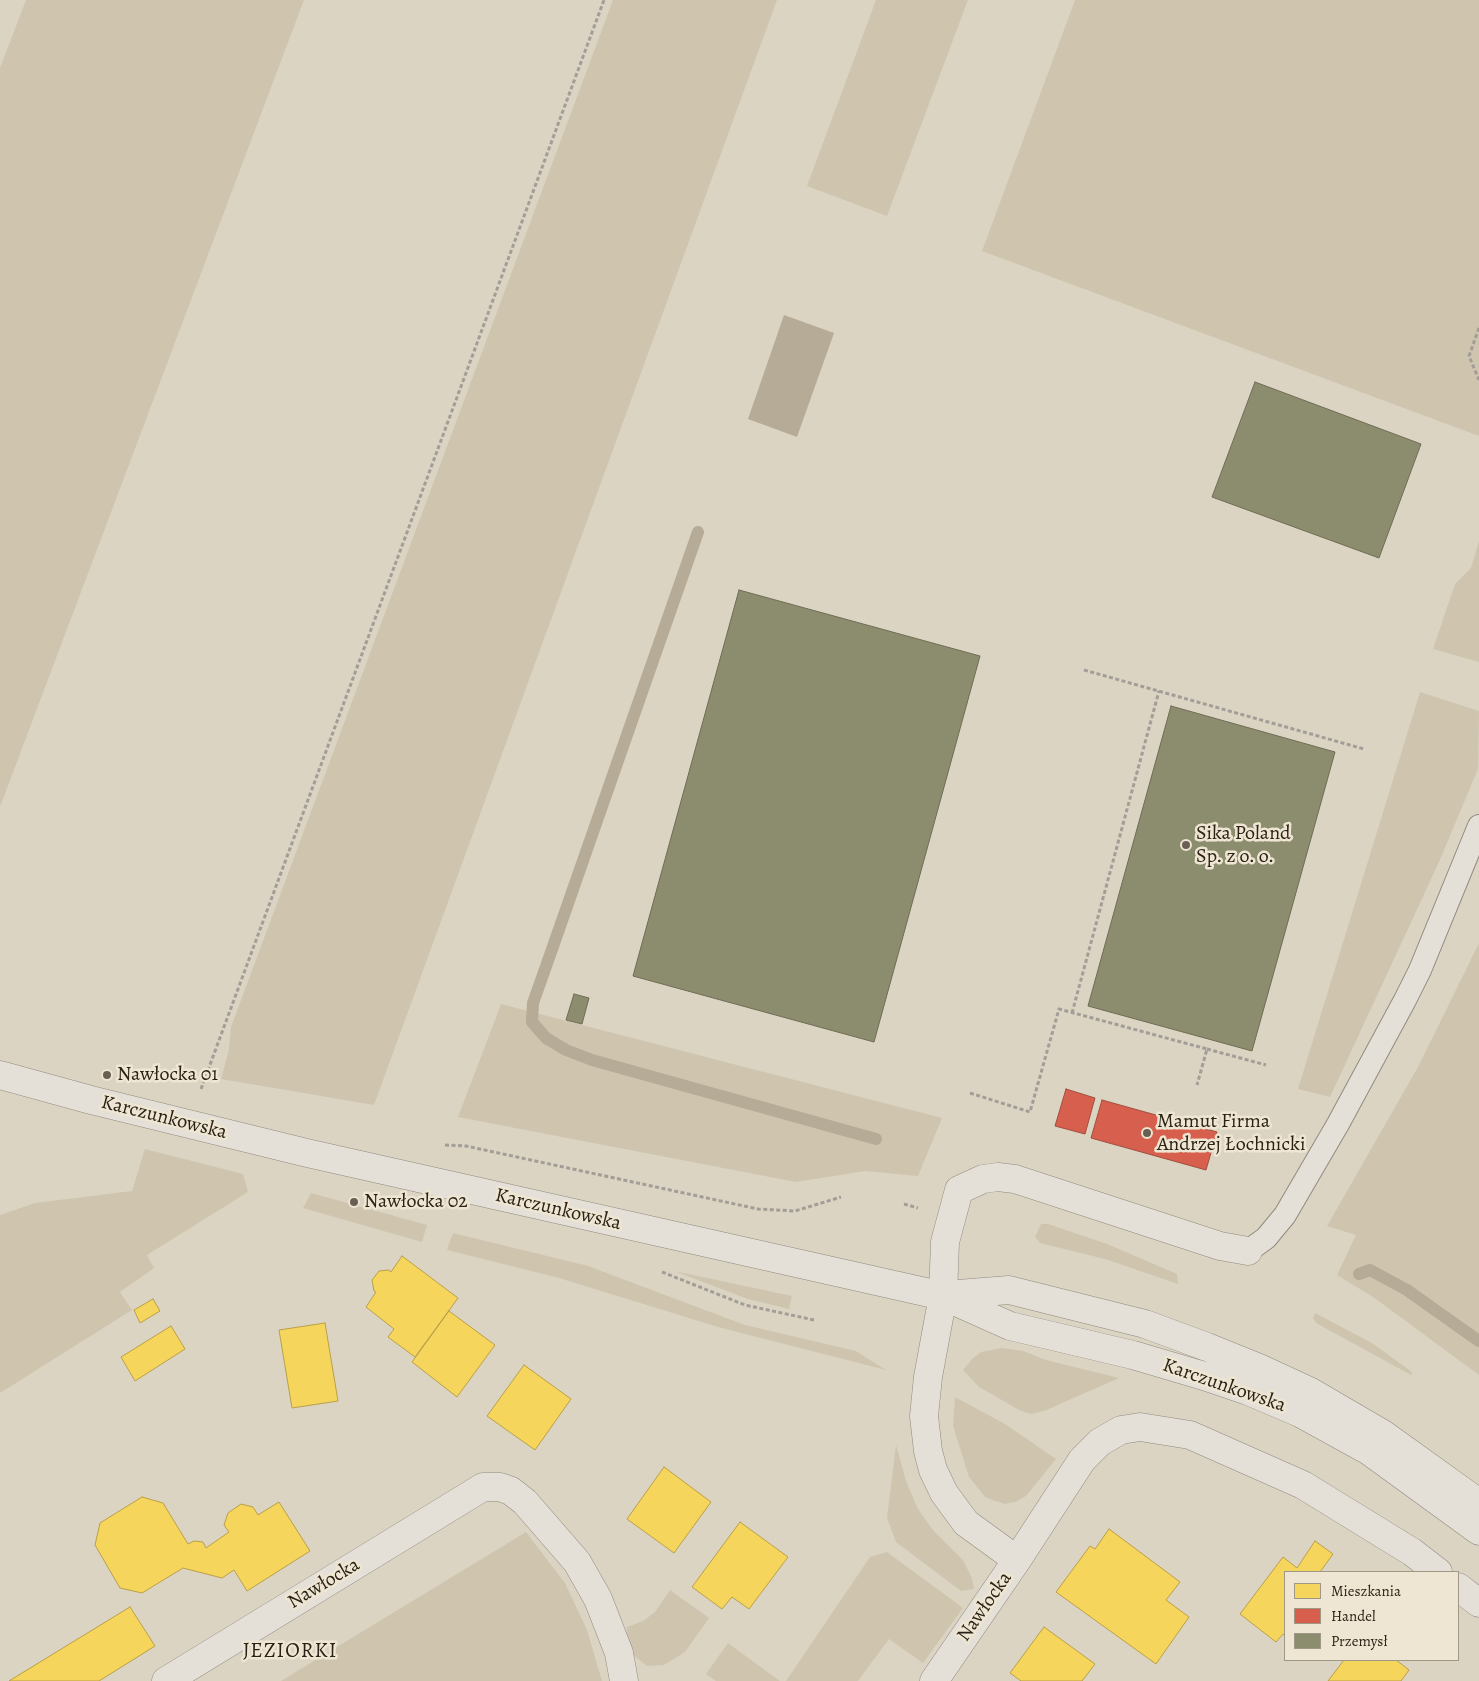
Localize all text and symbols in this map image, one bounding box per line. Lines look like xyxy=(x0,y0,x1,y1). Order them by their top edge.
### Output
place label: Sika Poland Sp. z o. o. xyxy=(1196,822,1291,869)
marker: Sika Poland Sp. z o. o. xyxy=(1180,839,1192,851)
place label: Nawłocka 01 xyxy=(117,1063,218,1087)
marker: Nawłocka 01 xyxy=(101,1069,113,1081)
street label: Karczunkowska xyxy=(99,1091,229,1145)
place label: Mamut Firma Andrzej Łochnicki xyxy=(1157,1110,1306,1157)
marker: Mamut Firma Andrzej Łochnicki xyxy=(1141,1127,1153,1139)
street label: Karczunkowska xyxy=(493,1184,623,1236)
place label: Nawłocka 02 xyxy=(364,1190,468,1214)
marker: Nawłocka 02 xyxy=(348,1196,360,1208)
street label: Karczunkowska xyxy=(1159,1354,1289,1418)
street label: Nawłocka xyxy=(284,1553,364,1615)
street label: Nawłocka xyxy=(952,1567,1018,1647)
legend xyxy=(1284,1571,1459,1661)
text: Mieszkania xyxy=(1331,1581,1401,1601)
text: Handel xyxy=(1331,1606,1376,1626)
text: Przemysł xyxy=(1331,1631,1387,1651)
district label: JEZIORKI xyxy=(242,1639,338,1665)

